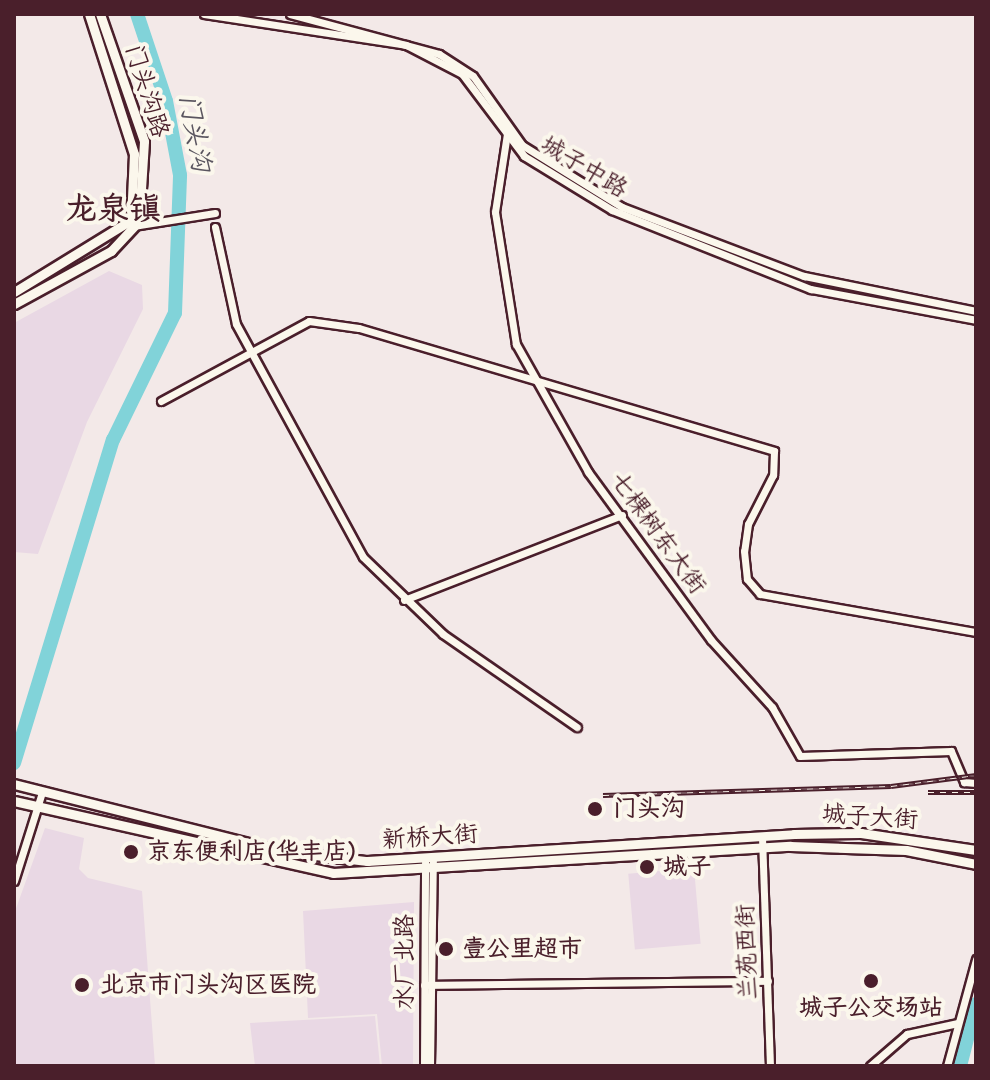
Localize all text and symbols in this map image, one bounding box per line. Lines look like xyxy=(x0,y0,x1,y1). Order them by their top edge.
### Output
street label: 门头沟路 xyxy=(119,41,175,141)
water label: 门头沟 xyxy=(172,92,216,174)
street label: 城子中路 xyxy=(535,130,633,204)
district label: 龙泉镇 xyxy=(65,190,161,228)
street label: 七棵树东大街 xyxy=(604,466,712,600)
place label: 门头沟 xyxy=(613,795,685,823)
marker: 门头沟 xyxy=(584,798,606,820)
street label: 城子大街 xyxy=(821,799,919,835)
street label: 新桥大街 xyxy=(381,819,479,855)
place label: 京东便利店(华丰店) xyxy=(147,838,356,866)
marker: 京东便利店(华丰店) xyxy=(122,843,140,861)
place label: 城子 xyxy=(663,853,711,881)
marker: 城子 xyxy=(638,858,656,876)
street label: 兰苑西街 xyxy=(731,904,763,1000)
street label: 水厂北路 xyxy=(391,914,419,1010)
place label: 壹公里超市 xyxy=(462,935,582,963)
marker: 壹公里超市 xyxy=(437,940,455,958)
place label: 北京市门头沟区医院 xyxy=(100,971,316,999)
marker: 城子公交场站 xyxy=(862,972,880,990)
marker: 北京市门头沟区医院 xyxy=(71,974,93,996)
place label: 城子公交场站 xyxy=(799,994,943,1022)

